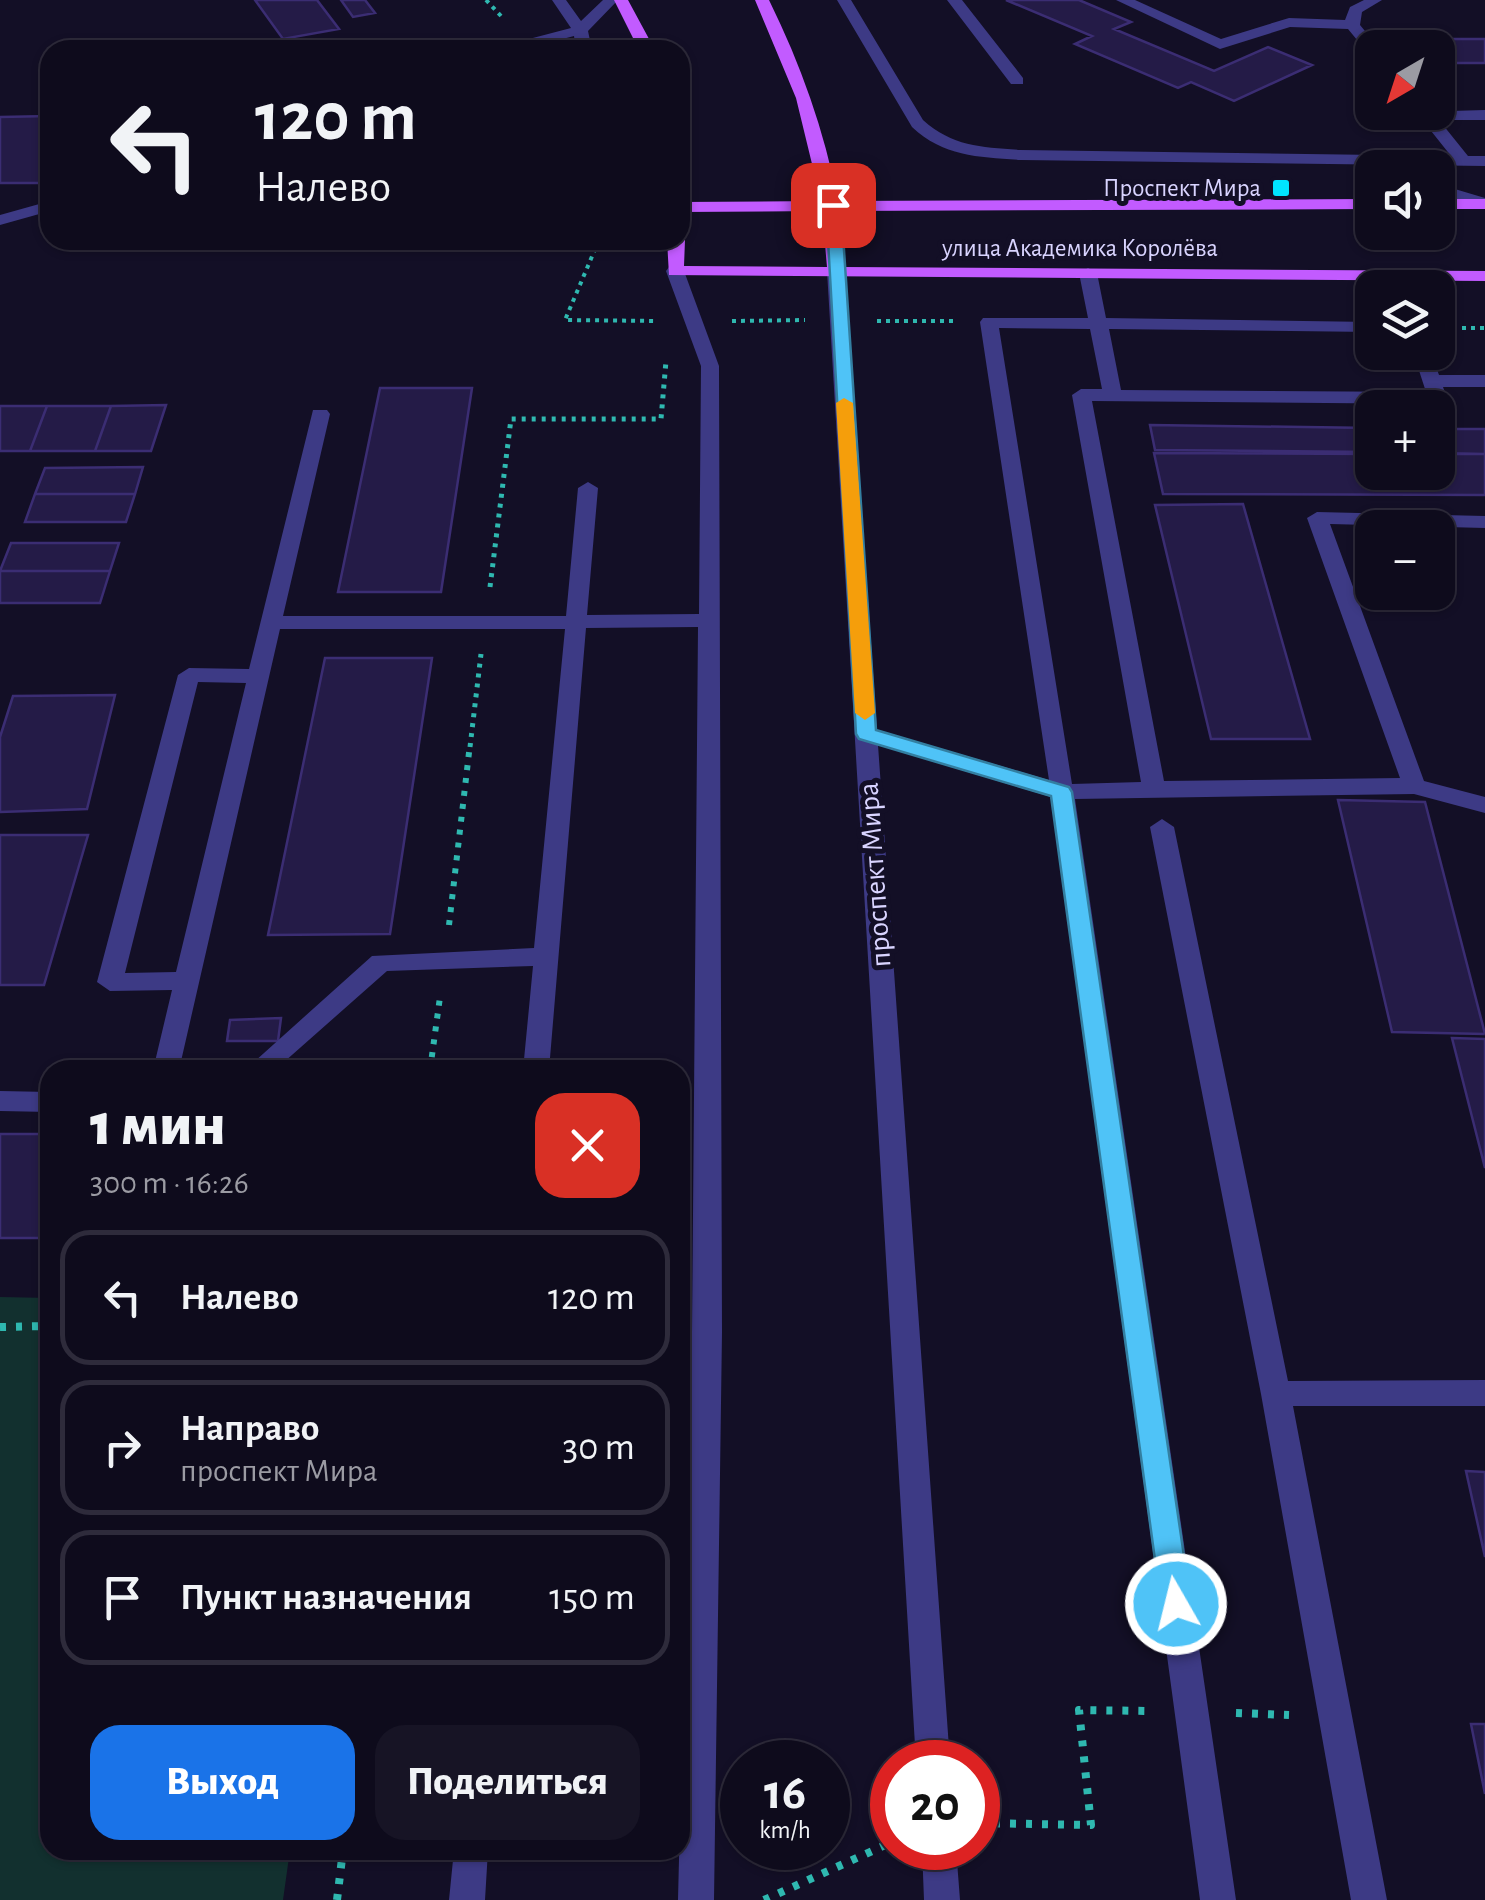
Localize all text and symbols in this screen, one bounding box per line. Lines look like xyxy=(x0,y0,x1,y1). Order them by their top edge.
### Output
north arrow xyxy=(1355,30,1455,130)
map controls xyxy=(1355,30,1455,610)
icon: left xyxy=(90,80,220,210)
text: 120 m xyxy=(255,83,417,153)
button: sound xyxy=(1355,150,1455,250)
pin xyxy=(791,163,876,248)
text: Налево xyxy=(255,165,391,210)
place label: Проспект Мира xyxy=(1103,176,1261,201)
marker: Проспект Мира xyxy=(1270,177,1292,199)
icon: arrive xyxy=(806,178,861,233)
street label: улица Академика Королёва xyxy=(941,236,1218,261)
button: layers xyxy=(1355,270,1455,370)
button: + xyxy=(1355,390,1455,490)
button: − xyxy=(1355,510,1455,610)
street label: проспект Мира xyxy=(854,782,896,968)
button: close xyxy=(535,1093,640,1198)
text: 1 мин xyxy=(90,1096,226,1156)
text: 300 m · 16:26 xyxy=(90,1167,249,1199)
icon: left xyxy=(95,1270,150,1325)
text: Налево xyxy=(180,1279,299,1317)
text: 120 m xyxy=(548,1279,635,1317)
text: Направо xyxy=(180,1410,319,1448)
icon: right xyxy=(95,1420,150,1475)
text: 30 m xyxy=(563,1429,635,1467)
text: проспект Мира xyxy=(180,1455,378,1487)
position arrow xyxy=(1124,1552,1228,1656)
icon: arrive xyxy=(95,1570,150,1625)
text: Пункт назначения xyxy=(180,1579,472,1617)
text: 150 m xyxy=(549,1579,635,1617)
button: Выход xyxy=(90,1725,355,1840)
button: Поделиться xyxy=(375,1725,640,1840)
speed limit sign: 20 xyxy=(870,1740,1000,1870)
text: 16 xyxy=(764,1768,806,1818)
text: km/h xyxy=(759,1818,811,1843)

